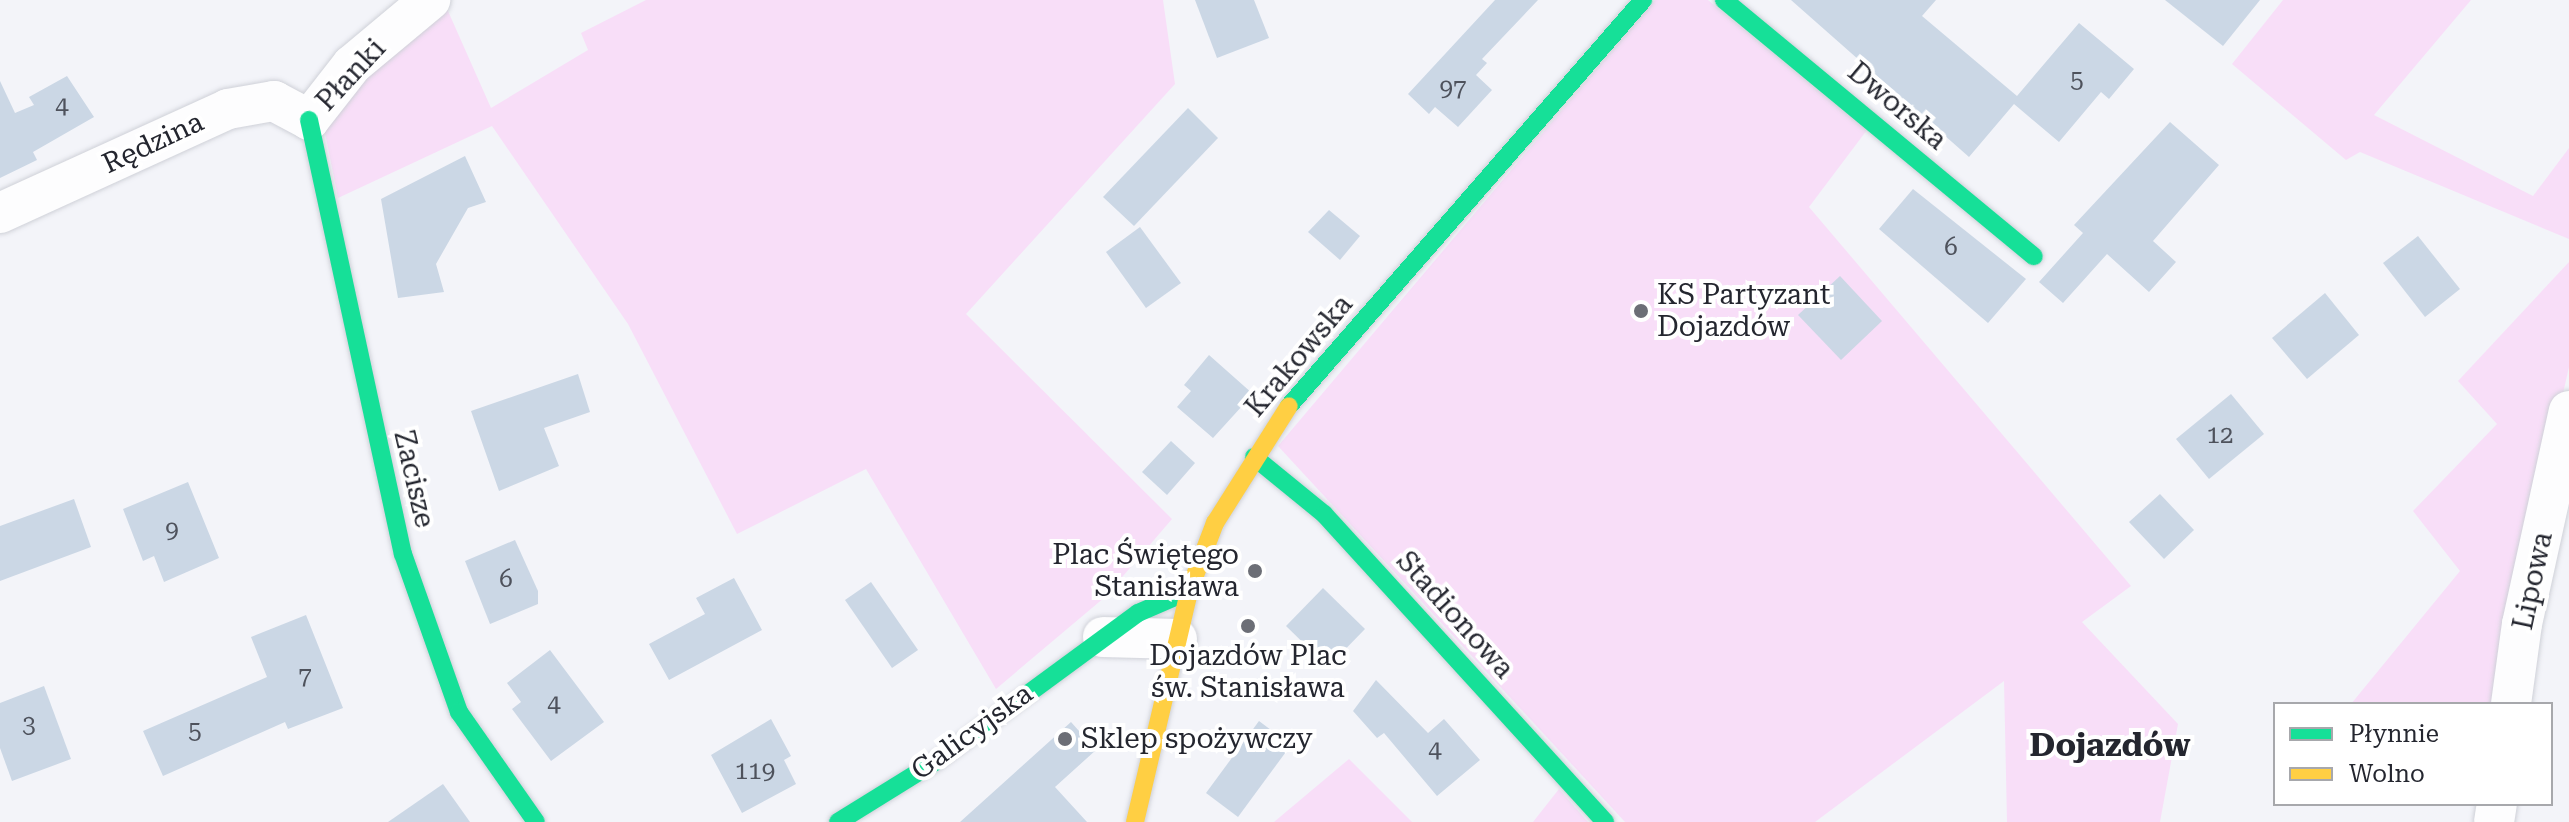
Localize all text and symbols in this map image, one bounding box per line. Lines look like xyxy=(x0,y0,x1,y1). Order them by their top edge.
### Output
street label: Płanki xyxy=(309,32,393,118)
street label: Dworska xyxy=(1841,55,1953,157)
house number: 5 xyxy=(2070,67,2084,95)
house number: 97 xyxy=(1440,75,1466,103)
house number: 4 xyxy=(55,93,69,121)
street label: Rędzina xyxy=(97,105,209,181)
house number: 6 xyxy=(1944,234,1958,262)
place label: KS Partyzant Dojazdów xyxy=(1657,278,1831,344)
street label: Krakowska xyxy=(1238,288,1360,424)
marker: KS Partyzant Dojazdów xyxy=(1632,302,1650,320)
house number: 12 xyxy=(2207,422,2233,450)
street label: Zacisze xyxy=(387,427,441,531)
house number: 9 xyxy=(165,517,179,545)
street label: Lipowa xyxy=(2506,529,2560,633)
place label: Plac Świętego Stanisława xyxy=(1052,538,1239,604)
street label: Stadionowa xyxy=(1389,545,1521,685)
marker: Plac Świętego Stanisława xyxy=(1246,562,1264,580)
house number: 6 xyxy=(499,566,513,594)
marker: Dojazdów Plac św. Stanisława xyxy=(1239,617,1257,635)
place label: Dojazdów Plac św. Stanisława xyxy=(1149,639,1347,705)
house number: 7 xyxy=(298,663,312,691)
street label: Galicyjska xyxy=(905,677,1039,787)
house number: 4 xyxy=(547,691,561,719)
legend xyxy=(2273,702,2553,806)
house number: 3 xyxy=(22,712,36,740)
house number: 5 xyxy=(188,718,202,746)
text: Płynnie xyxy=(2349,720,2439,748)
place label: Sklep spożywczy xyxy=(1081,722,1313,756)
district label: Dojazdów xyxy=(2030,726,2190,764)
marker: Sklep spożywczy xyxy=(1056,730,1074,748)
house number: 4 xyxy=(1428,737,1442,765)
house number: 119 xyxy=(735,758,775,786)
text: Wolno xyxy=(2349,760,2425,788)

